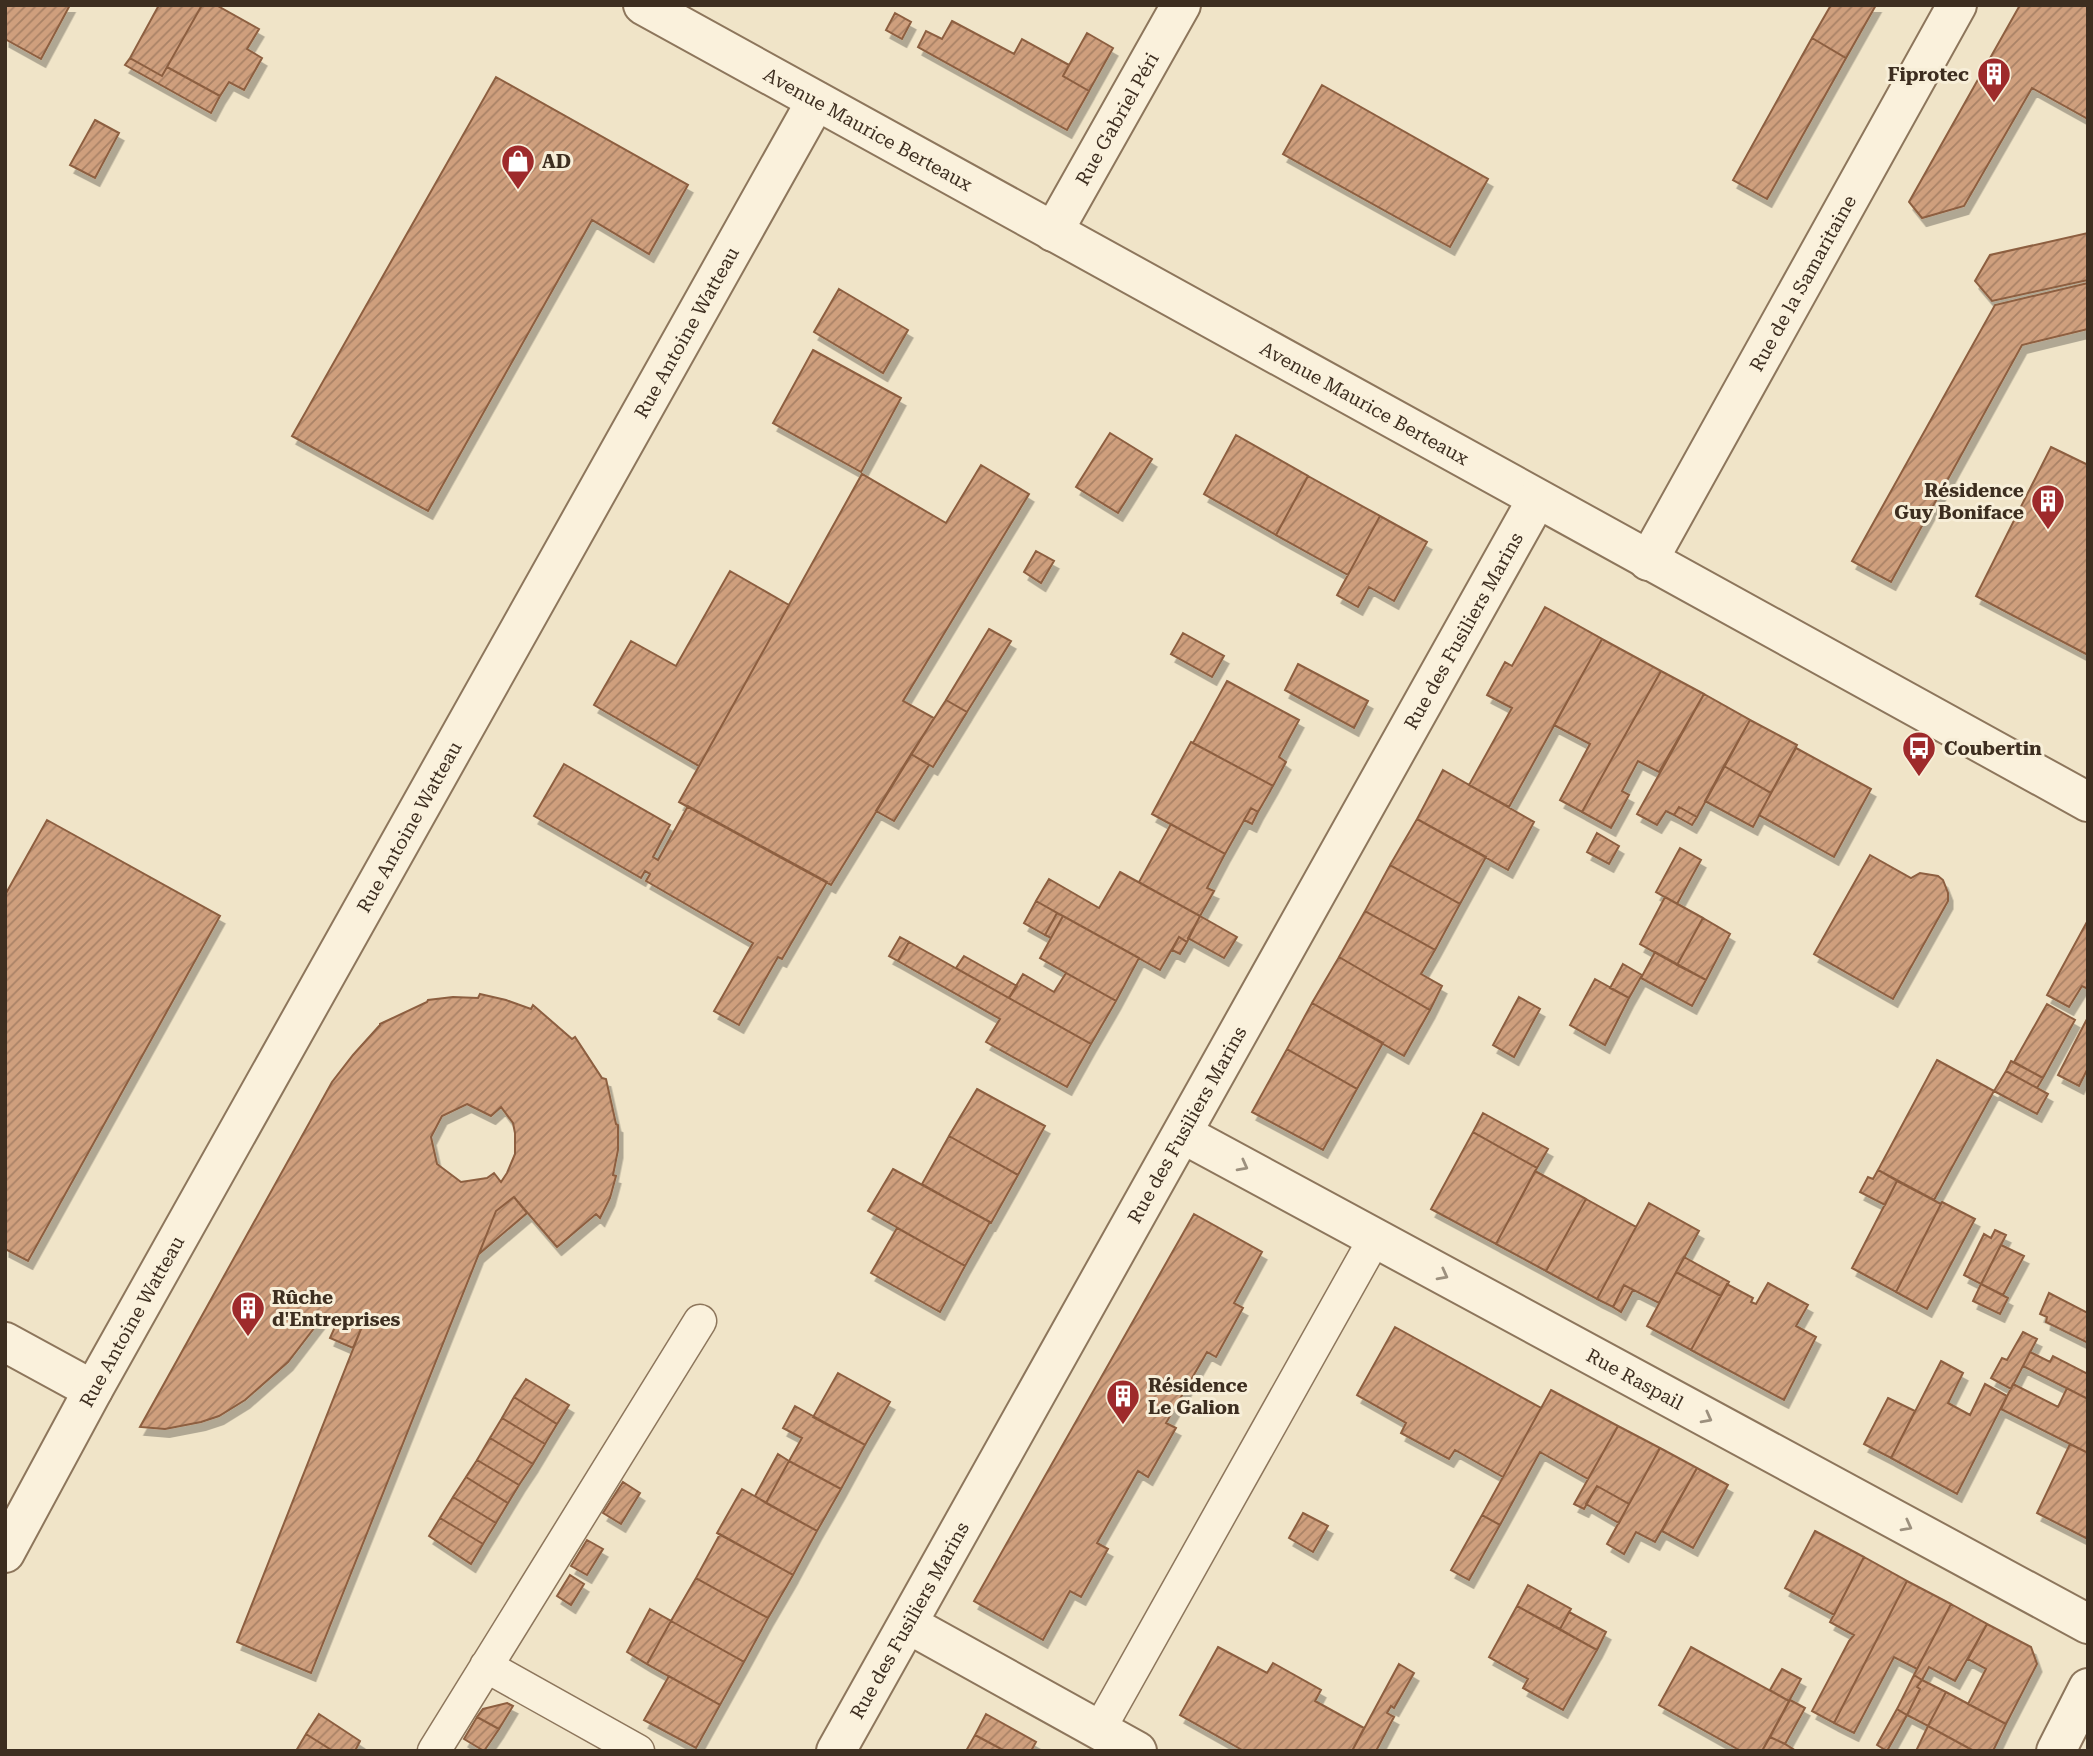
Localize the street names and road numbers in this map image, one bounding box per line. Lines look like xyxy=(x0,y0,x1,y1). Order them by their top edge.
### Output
street label: Rue Gabriel Péri xyxy=(1071,49,1164,189)
street label: Avenue Maurice Berteaux xyxy=(760,63,976,196)
street label: Rue de la Samaritaine xyxy=(1745,191,1861,376)
street label: Rue Antoine Watteau xyxy=(630,243,744,422)
street label: Avenue Maurice Berteaux xyxy=(1256,337,1473,470)
street label: Rue des Fusiliers Marins xyxy=(1399,528,1528,733)
street label: Rue Antoine Watteau xyxy=(352,737,467,917)
street label: Rue des Fusiliers Marins xyxy=(1123,1022,1252,1227)
street label: Rue Antoine Watteau xyxy=(75,1232,189,1411)
street label: Rue Raspail xyxy=(1582,1344,1687,1415)
street label: Rue des Fusiliers Marins xyxy=(845,1518,974,1723)

